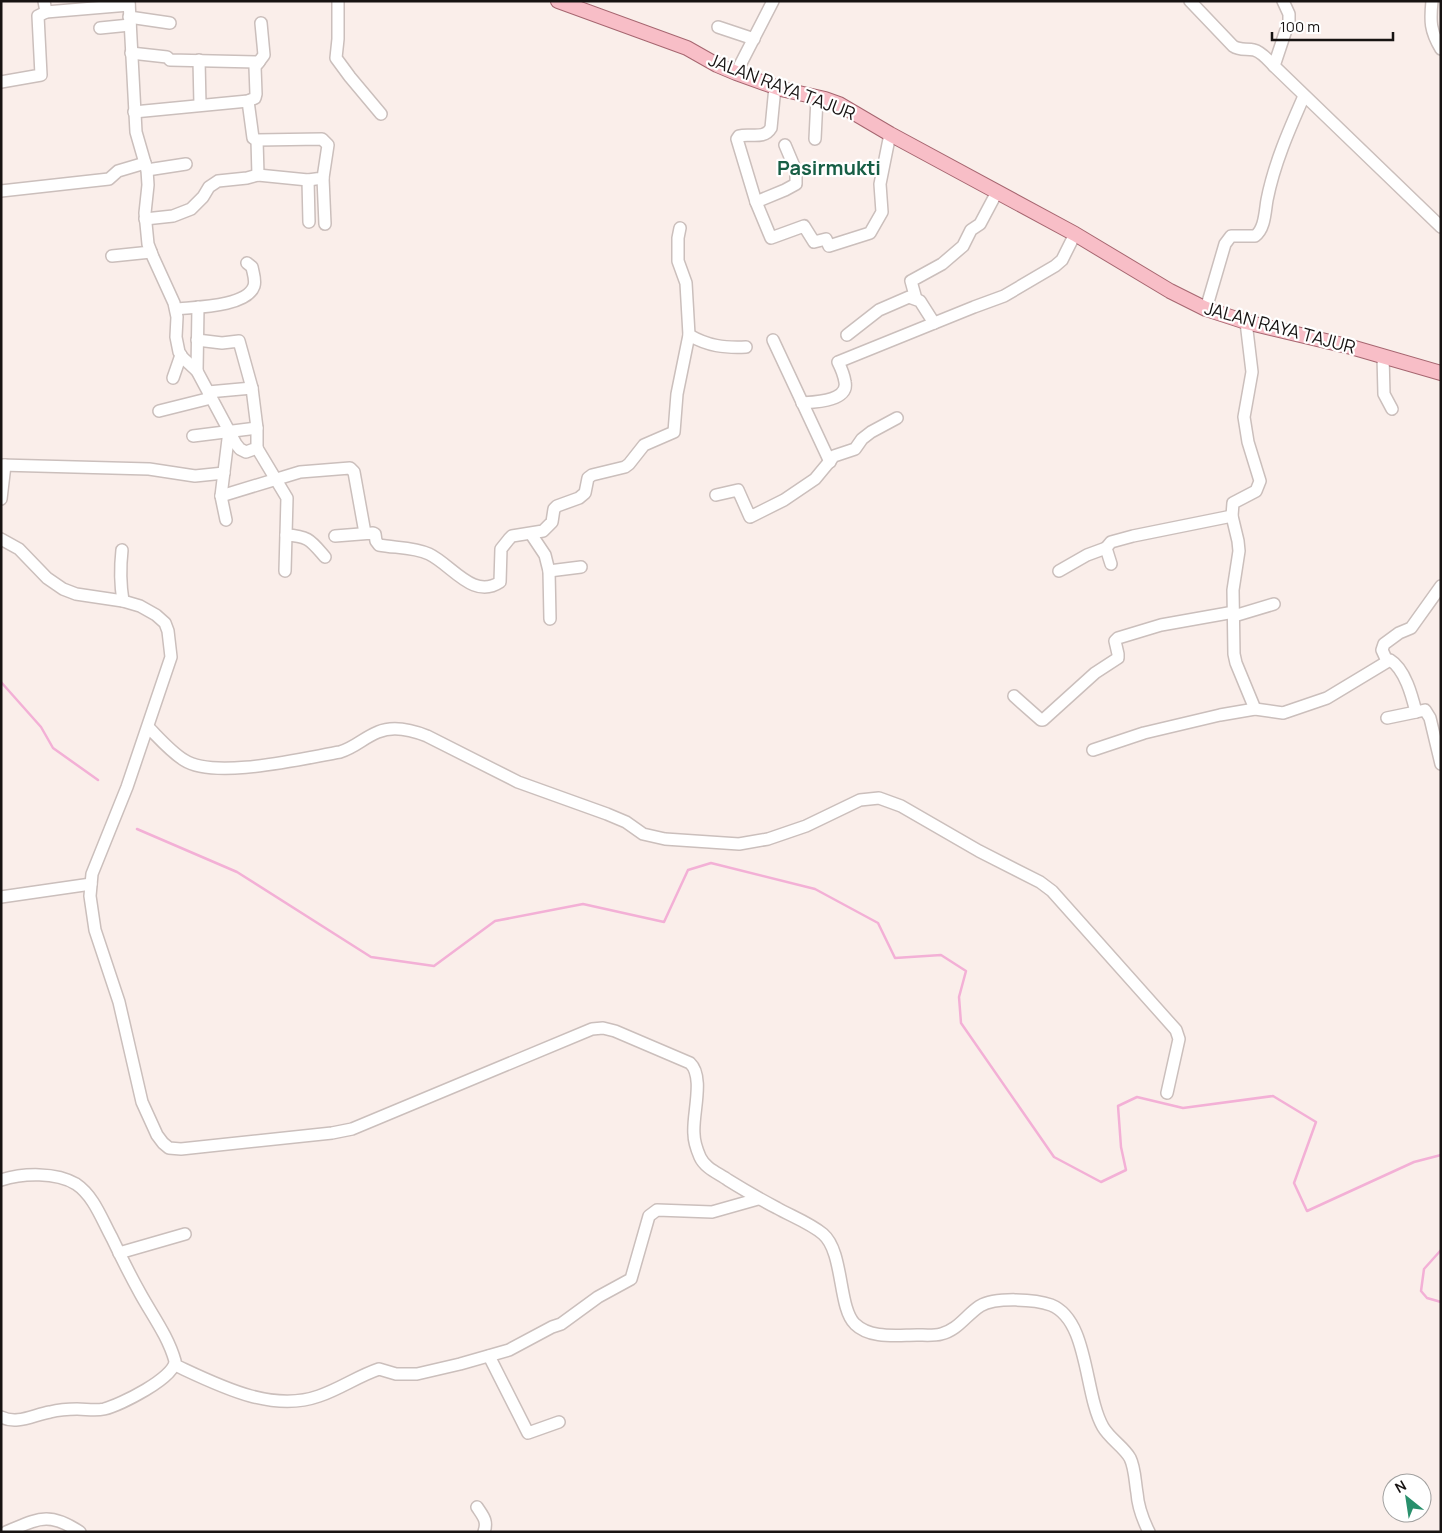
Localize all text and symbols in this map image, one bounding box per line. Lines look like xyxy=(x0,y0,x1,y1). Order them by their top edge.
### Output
scale bar xyxy=(1272,10,1393,42)
text: 100 m xyxy=(1280,16,1320,37)
street label: JALAN RAYA TAJUR xyxy=(706,47,859,125)
district label: Pasirmukti xyxy=(777,154,881,181)
street label: JALAN RAYA TAJUR xyxy=(1202,295,1358,359)
north arrow xyxy=(1382,1473,1432,1523)
text: N xyxy=(1391,1476,1409,1497)

